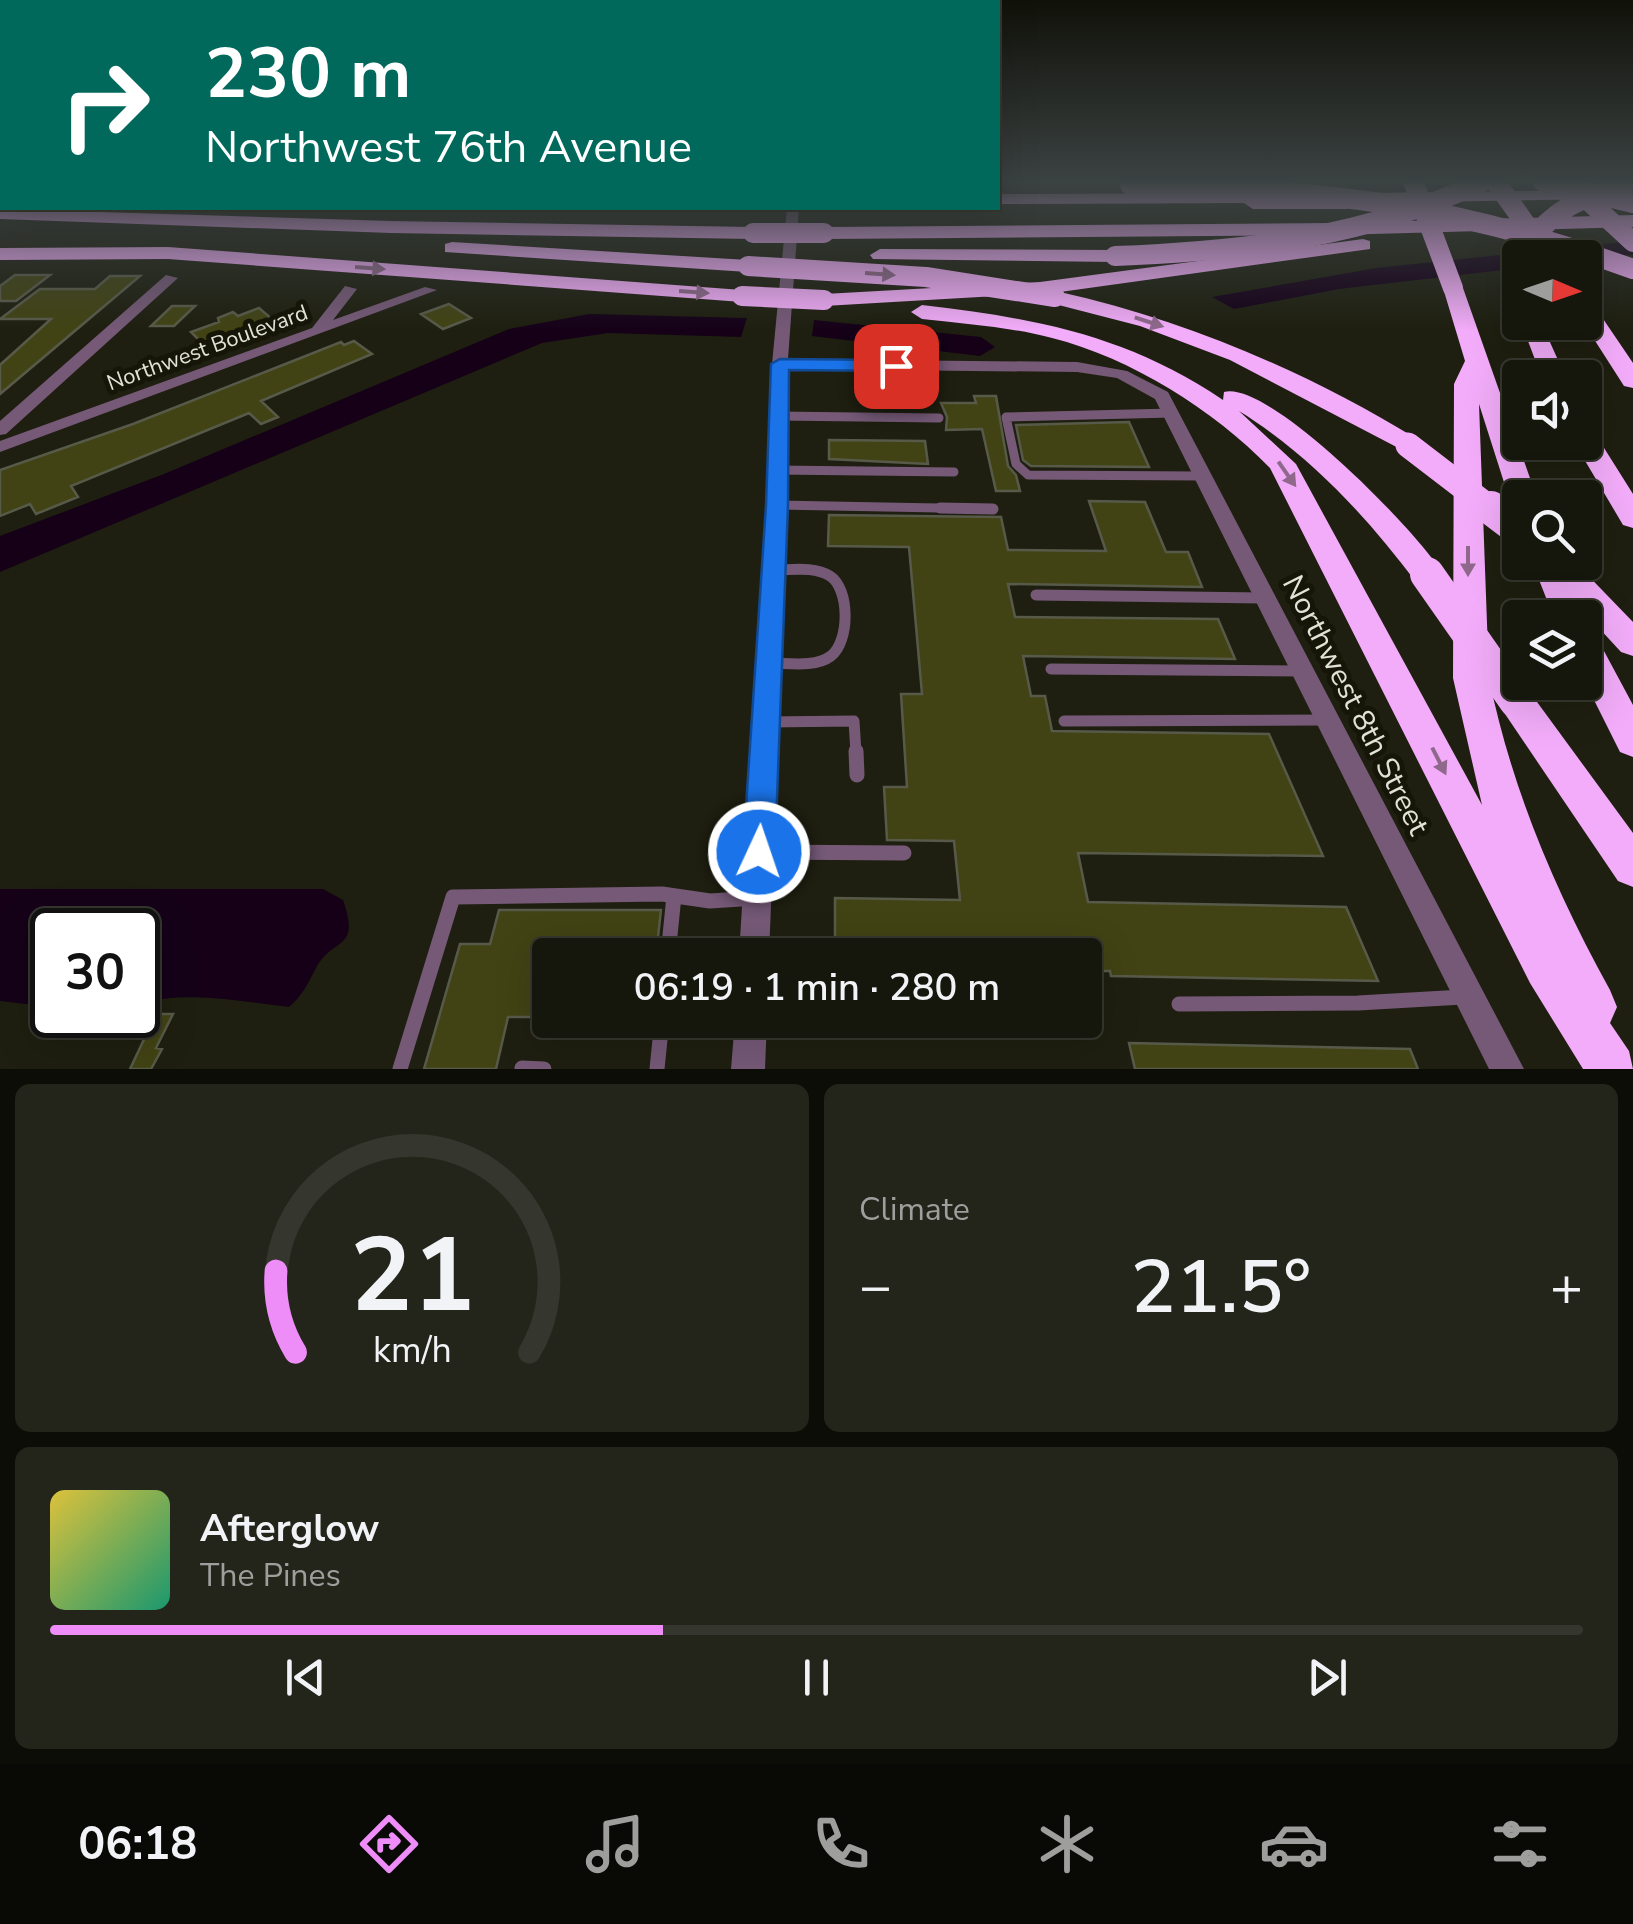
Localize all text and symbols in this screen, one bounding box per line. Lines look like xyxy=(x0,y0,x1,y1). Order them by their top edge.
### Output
text: 230 m xyxy=(205,26,411,122)
icon: right xyxy=(40,40,170,170)
text: Northwest 76th Avenue xyxy=(205,117,692,178)
north arrow xyxy=(1502,240,1602,340)
map controls xyxy=(1502,240,1602,700)
one-way arrow xyxy=(355,260,387,276)
one-way arrow xyxy=(865,266,897,282)
one-way arrow xyxy=(679,285,711,301)
street label: Northwest Boulevard xyxy=(103,298,312,398)
one-way arrow xyxy=(1134,315,1165,330)
pin xyxy=(854,324,939,409)
icon: arrive xyxy=(869,339,924,394)
button: sound xyxy=(1502,360,1602,460)
one-way arrow xyxy=(1277,460,1296,487)
button: search xyxy=(1502,480,1602,580)
one-way arrow xyxy=(1460,546,1476,578)
street label: Northwest 8th Street xyxy=(1272,568,1439,843)
button: layers xyxy=(1502,600,1602,700)
one-way arrow xyxy=(1430,747,1447,776)
position arrow xyxy=(707,800,811,904)
speed limit sign: 30 xyxy=(30,908,160,1038)
text: 06:19 · 1 min · 280 m xyxy=(634,962,1000,1013)
text: Climate xyxy=(859,1188,970,1231)
text: 21 xyxy=(350,1205,474,1347)
text: 21.5° xyxy=(1131,1236,1311,1338)
text: − xyxy=(859,1249,892,1324)
text: + xyxy=(1550,1249,1583,1324)
text: km/h xyxy=(373,1326,451,1375)
text: Afterglow xyxy=(200,1503,379,1554)
text: The Pines xyxy=(200,1554,341,1597)
icon: previous xyxy=(278,1650,333,1705)
icon: pause xyxy=(789,1650,844,1705)
icon: next xyxy=(1300,1650,1355,1705)
icon: directions xyxy=(354,1809,424,1879)
icon: music xyxy=(580,1809,650,1879)
icon: phone xyxy=(806,1809,876,1879)
icon: climate xyxy=(1032,1809,1102,1879)
icon: car xyxy=(1259,1809,1329,1879)
icon: filters xyxy=(1485,1809,1555,1879)
text: 06:18 xyxy=(78,1814,197,1875)

